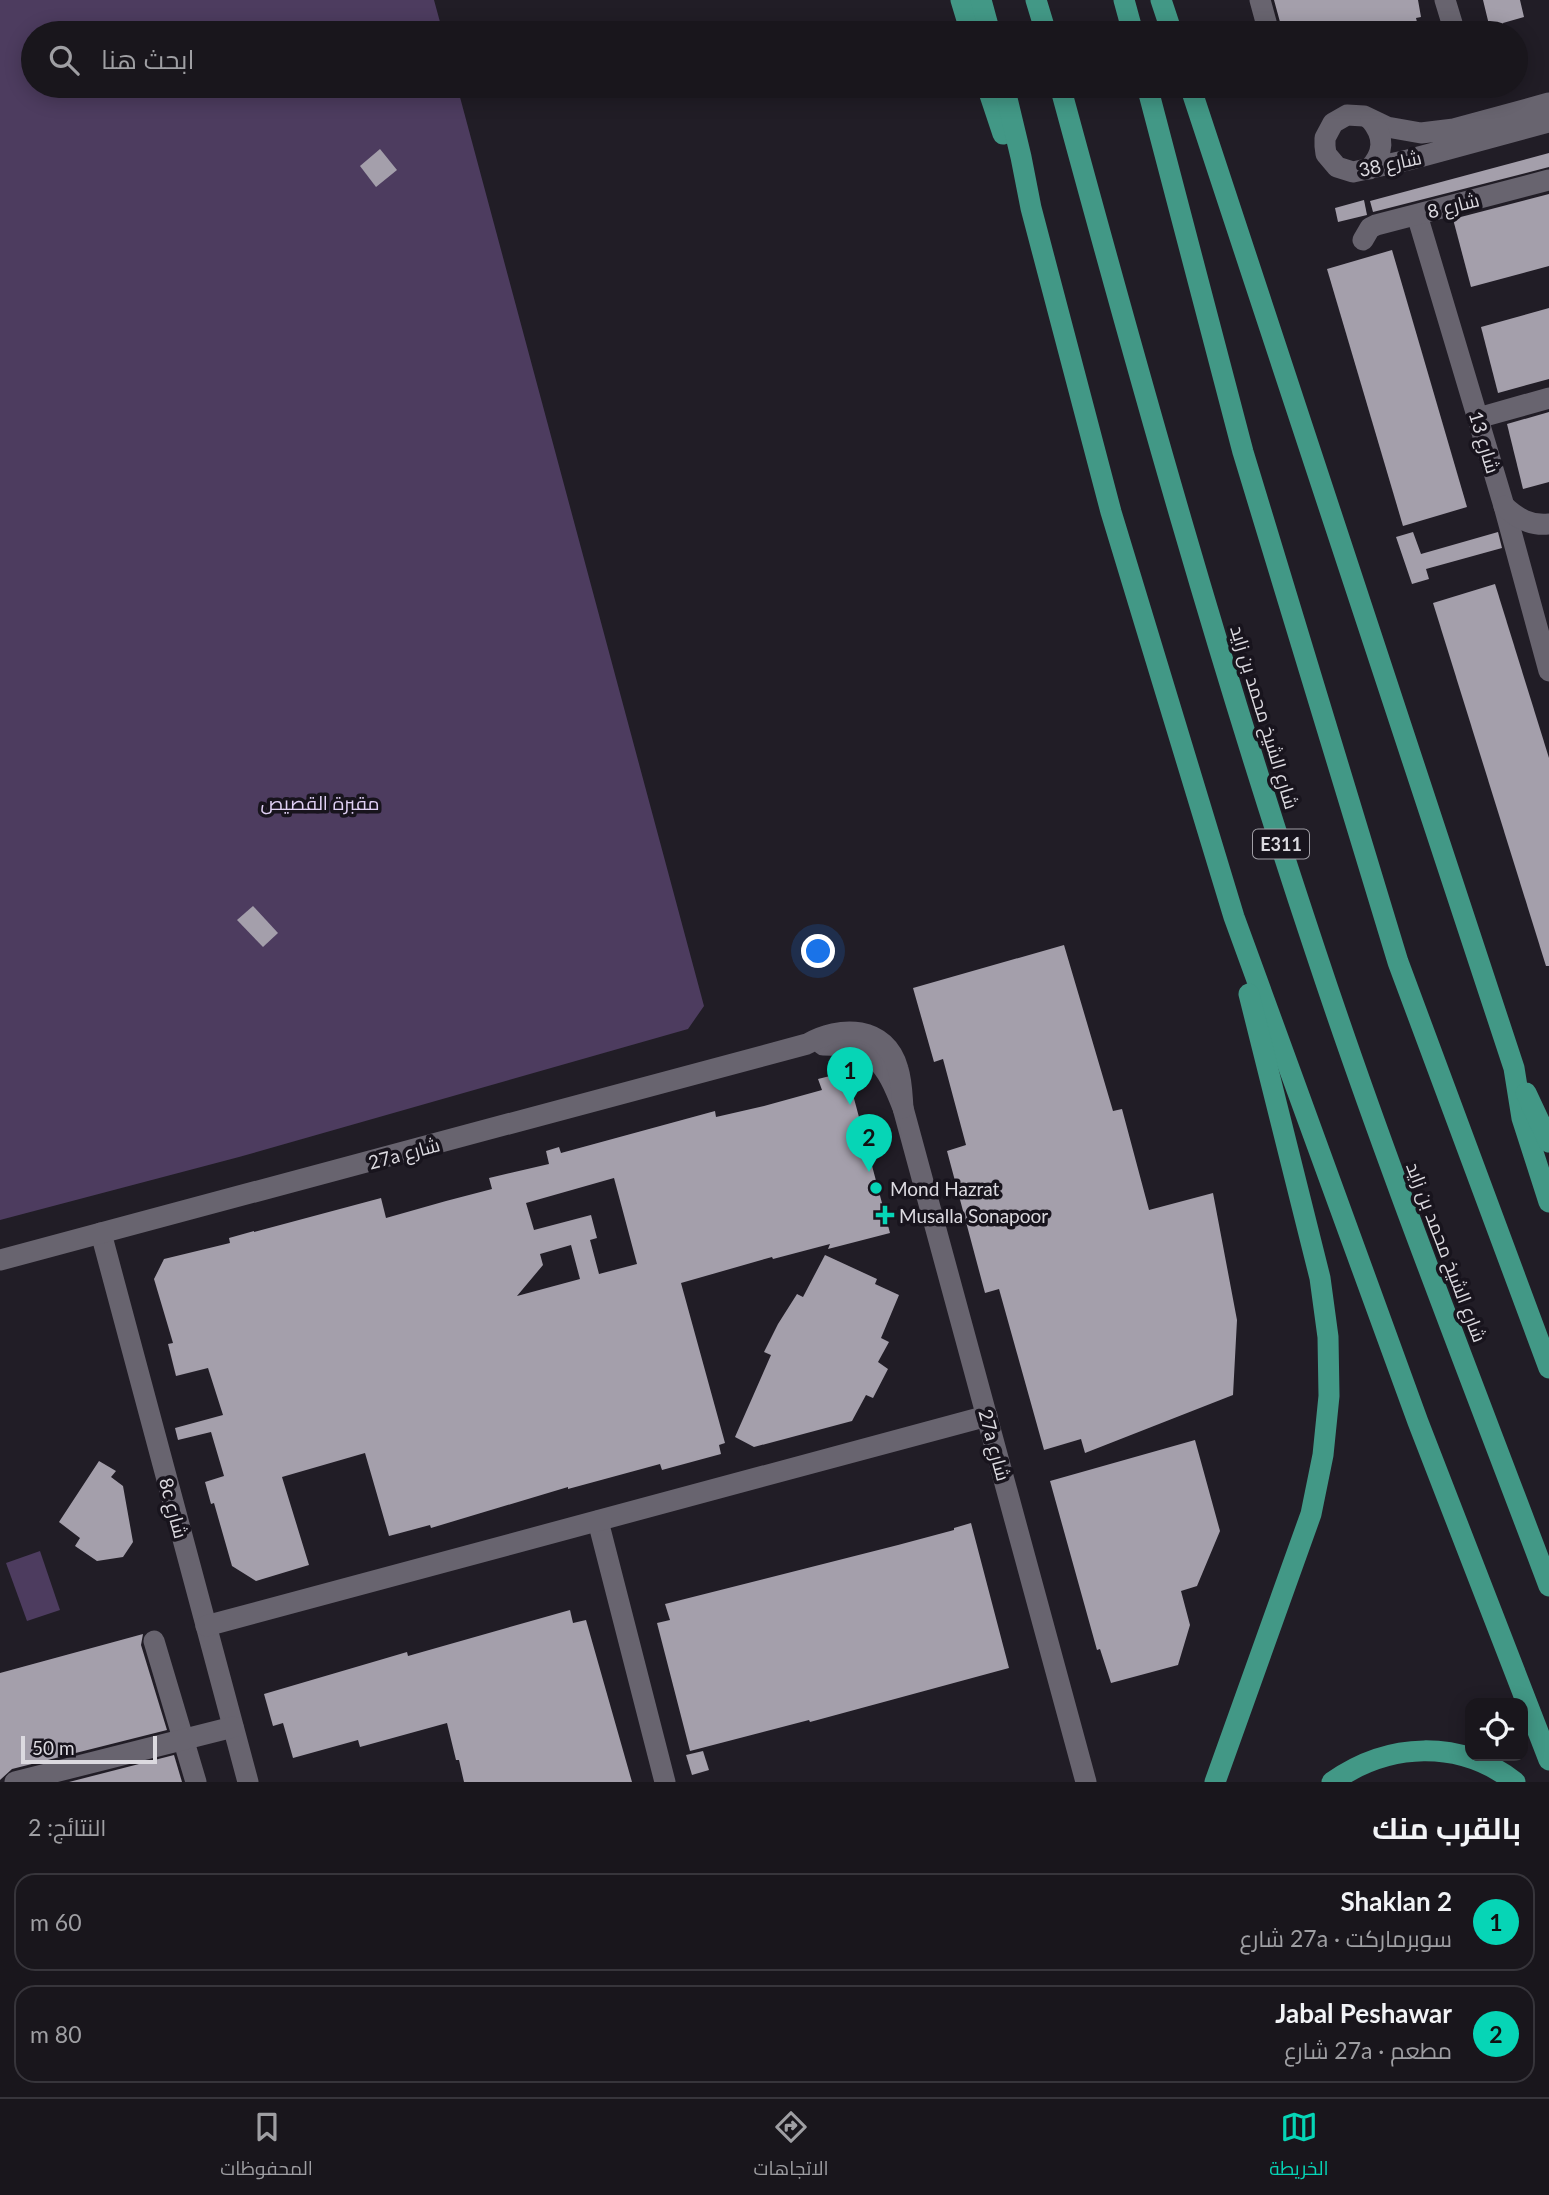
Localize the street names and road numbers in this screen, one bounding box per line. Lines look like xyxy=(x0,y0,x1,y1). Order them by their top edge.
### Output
street label: شارع 38 xyxy=(1356,145,1424,184)
street label: شارع 8 xyxy=(1425,187,1482,225)
street label: شارع 13 xyxy=(1462,408,1505,477)
street label: شارع الشيخ محمد بن زايد xyxy=(1223,622,1304,812)
road number: E311 xyxy=(1253,830,1309,858)
street label: 27a شارع xyxy=(366,1132,443,1176)
street label: شارع الشيخ محمد بن زايد xyxy=(1399,1159,1492,1346)
street label: 27a شارع xyxy=(972,1407,1016,1484)
street label: 8c شارع xyxy=(152,1475,193,1542)

